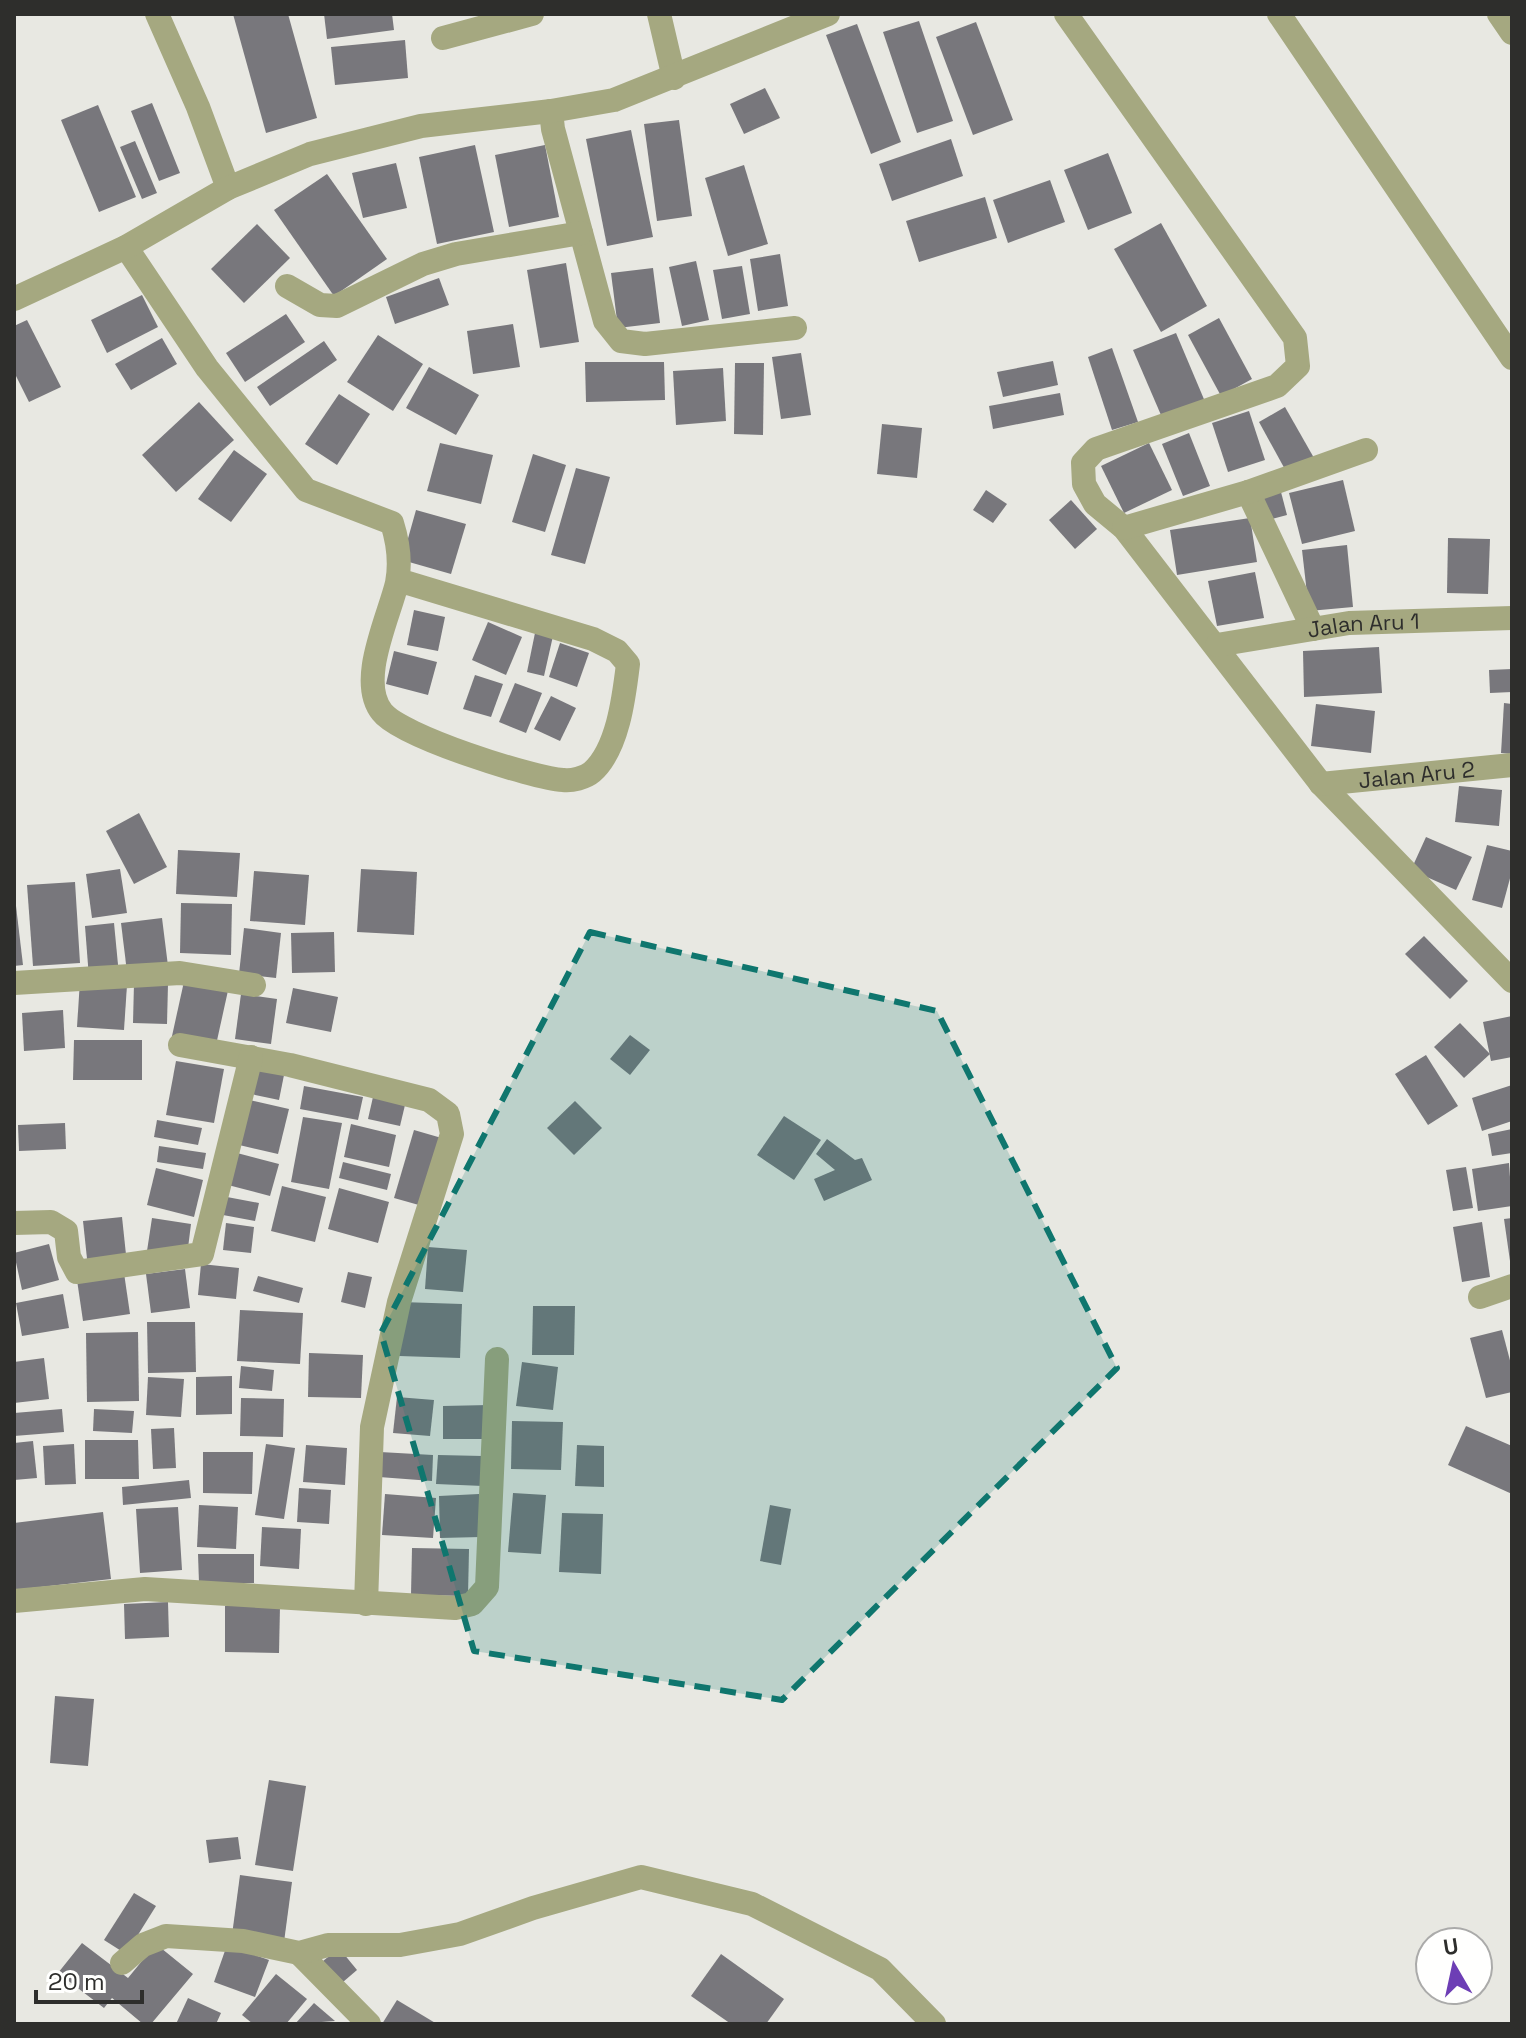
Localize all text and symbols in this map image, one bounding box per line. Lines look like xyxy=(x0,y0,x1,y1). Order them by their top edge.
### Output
street label: Jalan Aru 1 xyxy=(1305,607,1420,644)
street label: Jalan Aru 2 xyxy=(1357,755,1476,794)
north arrow xyxy=(1414,1926,1494,2006)
text: U xyxy=(1441,1931,1460,1961)
scale bar xyxy=(36,1954,142,2004)
text: 20 m xyxy=(48,1966,105,1997)

